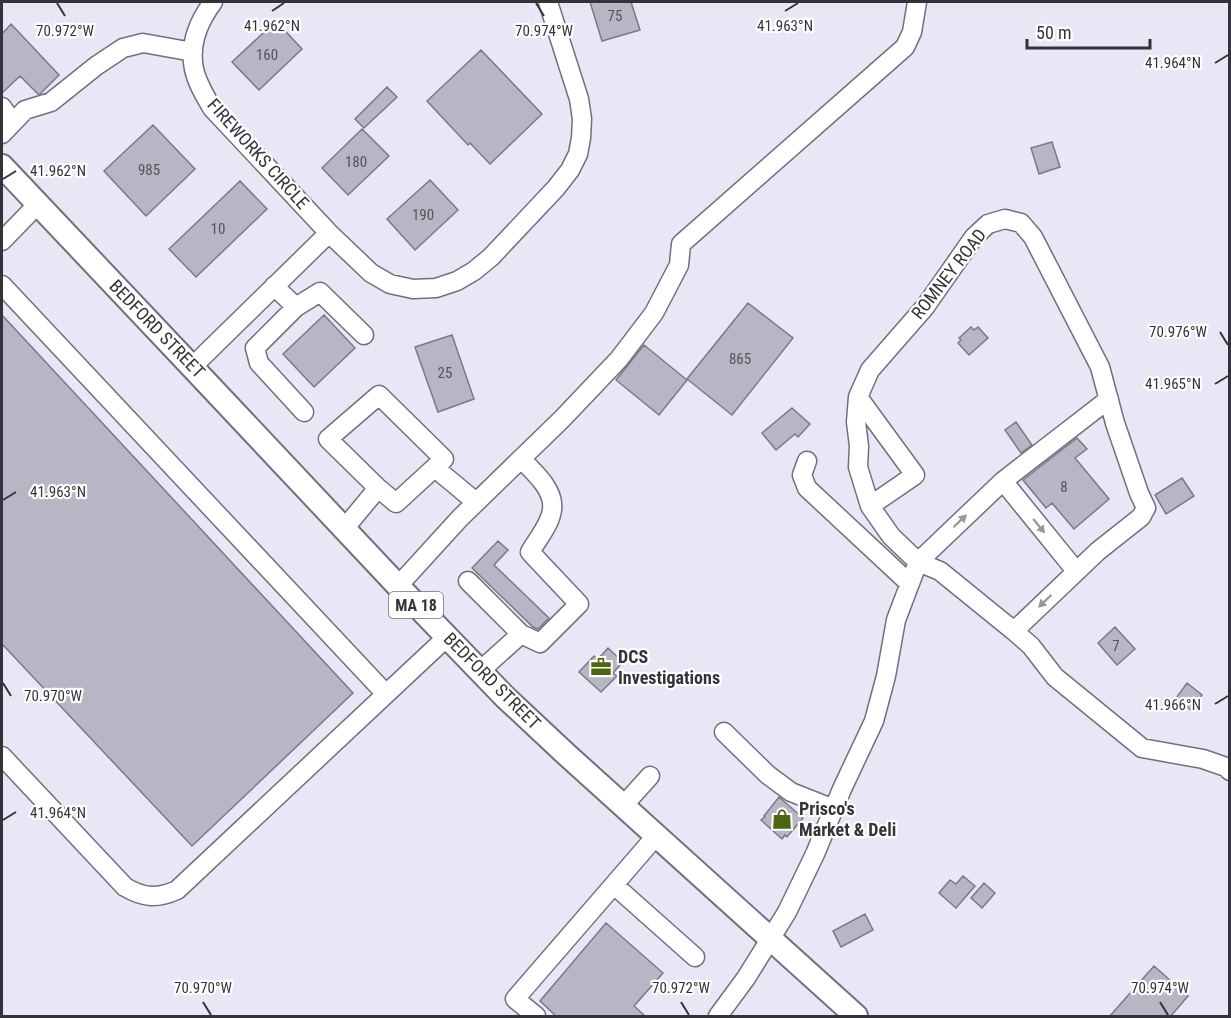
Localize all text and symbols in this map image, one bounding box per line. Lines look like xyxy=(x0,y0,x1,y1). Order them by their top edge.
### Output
house number: 75 xyxy=(608,7,622,25)
scale bar xyxy=(1027,12,1150,50)
text: 41.962°N xyxy=(244,17,300,35)
text: 41.963°N xyxy=(757,17,813,35)
text: 70.972°W xyxy=(36,22,95,40)
text: 70.974°W xyxy=(515,22,574,40)
text: 50 m xyxy=(1036,22,1071,43)
house number: 160 xyxy=(256,46,278,64)
text: 41.964°N xyxy=(1145,54,1201,72)
street label: FIREWORKS CIRCLE xyxy=(203,94,313,213)
house number: 180 xyxy=(345,153,367,171)
house number: 985 xyxy=(138,161,160,179)
text: 41.962°N xyxy=(30,162,86,180)
house number: 190 xyxy=(412,206,434,224)
house number: 10 xyxy=(211,220,225,238)
street label: ROMNEY ROAD xyxy=(907,224,990,323)
street label: BEDFORD STREET xyxy=(105,275,209,382)
text: 70.976°W xyxy=(1149,323,1208,341)
house number: 865 xyxy=(729,350,751,368)
house number: 25 xyxy=(438,364,452,382)
text: 41.965°N xyxy=(1145,375,1201,393)
house number: 8 xyxy=(1060,478,1068,496)
text: 41.963°N xyxy=(30,483,86,501)
one-way arrow xyxy=(953,515,967,529)
one-way arrow xyxy=(1033,518,1046,534)
road number: MA 18 xyxy=(389,592,443,618)
one-way arrow xyxy=(1038,594,1053,608)
street label: BEDFORD STREET xyxy=(440,628,545,733)
house number: 7 xyxy=(1112,637,1120,655)
place label: DCS Investigations xyxy=(618,646,720,688)
office icon: DCS Investigations xyxy=(589,655,613,679)
text: 70.970°W xyxy=(24,687,83,705)
text: 41.966°N xyxy=(1145,696,1201,714)
place label: Prisco's Market & Deli xyxy=(799,798,896,840)
text: 41.964°N xyxy=(30,804,86,822)
shop icon: Prisco's Market & Deli xyxy=(770,807,794,831)
text: 70.970°W xyxy=(174,979,233,997)
text: 70.972°W xyxy=(652,979,711,997)
text: 70.974°W xyxy=(1131,979,1190,997)

